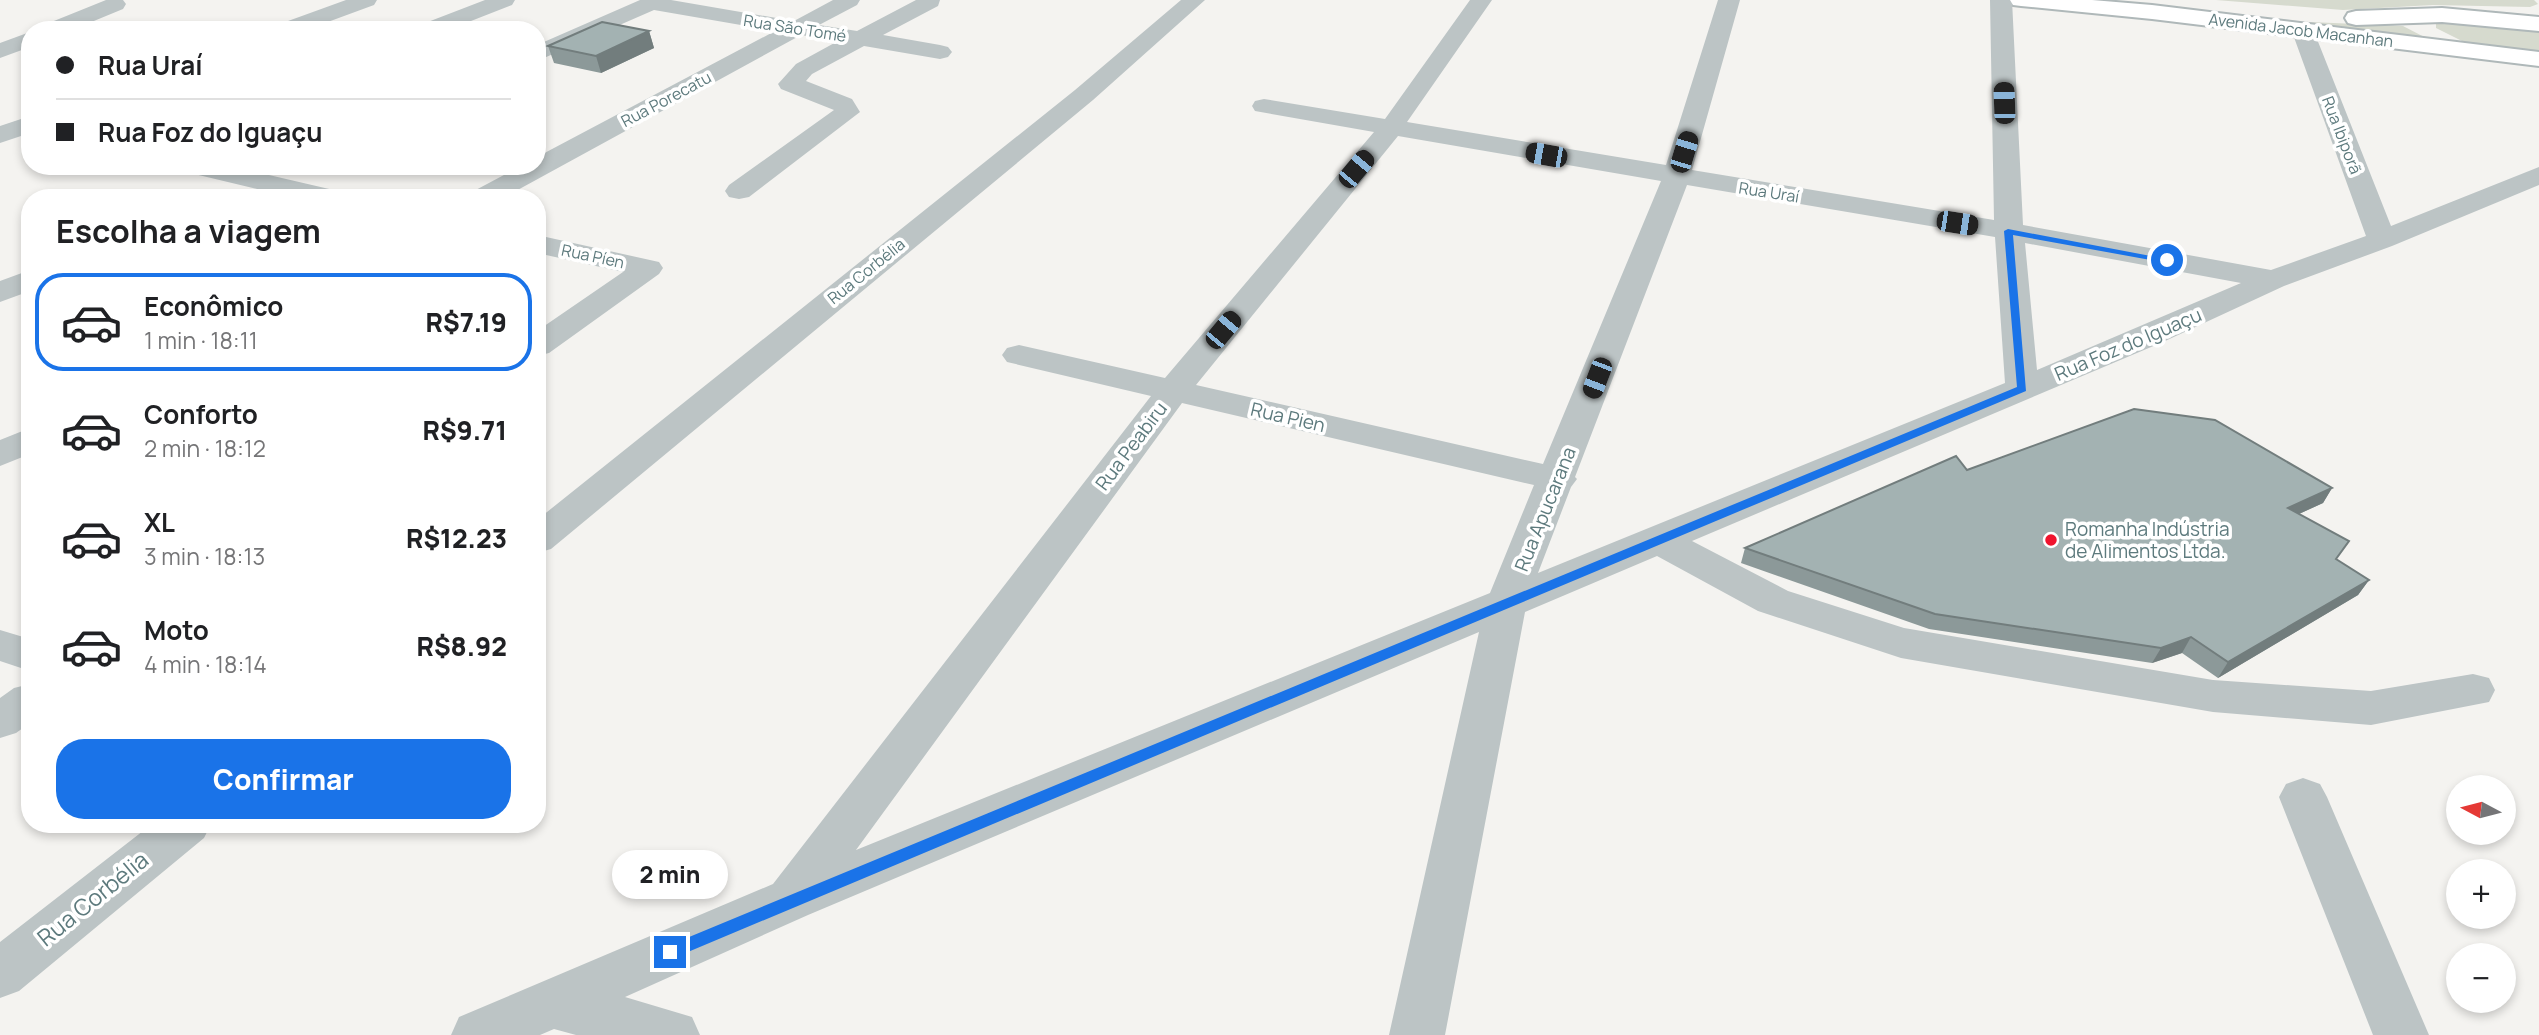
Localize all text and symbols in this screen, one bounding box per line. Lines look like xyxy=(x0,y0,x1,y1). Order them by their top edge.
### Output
street label: Avenida Jacob Macanhan xyxy=(2207,8,2395,52)
street label: Rua São Tomé xyxy=(742,9,848,47)
text: Rua Uraí xyxy=(98,47,203,83)
street label: Rua Porecatu xyxy=(617,66,715,132)
car xyxy=(1993,82,2016,124)
street label: Rua Ibiporã xyxy=(2317,93,2367,177)
text: Rua Foz do Iguaçu xyxy=(98,114,323,150)
car xyxy=(1668,129,1701,175)
car xyxy=(1524,141,1569,169)
car xyxy=(1335,146,1378,192)
street label: Rua Uraí xyxy=(1737,176,1801,208)
text: Escolha a viagem xyxy=(56,209,321,253)
car xyxy=(1935,209,1980,237)
street label: Rua Corbélia xyxy=(823,233,909,309)
street label: Rua Píen xyxy=(560,239,626,273)
route start xyxy=(2151,244,2183,276)
text: Econômico xyxy=(144,288,283,324)
icon: car xyxy=(60,291,123,354)
street label: Rua Foz do Iguaçu xyxy=(2051,301,2205,387)
text: R$7.19 xyxy=(426,304,507,340)
car xyxy=(1202,307,1245,353)
text: 1 min · 18:11 xyxy=(144,324,258,356)
car xyxy=(1580,355,1615,401)
text: Conforto xyxy=(144,396,258,432)
street label: Rua Pien xyxy=(1248,396,1328,438)
street label: Rua Peabiru xyxy=(1089,397,1173,495)
icon: car xyxy=(60,399,123,462)
text: R$9.71 xyxy=(422,412,507,448)
text: 2 min · 18:12 xyxy=(144,432,266,464)
street label: Rua Apucarana xyxy=(1508,443,1582,575)
text: XL xyxy=(144,504,175,540)
icon: car xyxy=(60,507,123,570)
place label: Romanha Indústria de Alimentos Ltda. xyxy=(2065,516,2229,564)
text: R$12.23 xyxy=(406,520,507,556)
marker: Romanha Indústria de Alimentos Ltda. xyxy=(2043,532,2059,548)
text: 3 min · 18:13 xyxy=(144,540,265,572)
text: Moto xyxy=(144,612,209,648)
icon: car xyxy=(60,615,123,678)
text: R$8.92 xyxy=(417,628,507,664)
text: 4 min · 18:14 xyxy=(144,648,267,680)
button: Confirmar xyxy=(56,739,511,819)
north arrow xyxy=(2446,775,2516,845)
map controls xyxy=(2446,775,2516,1013)
street label: Rua Corbélia xyxy=(30,843,155,953)
callout: 2 min xyxy=(612,850,728,900)
text: 2 min xyxy=(640,858,701,890)
button: + xyxy=(2446,859,2516,929)
route end xyxy=(654,936,686,968)
button: − xyxy=(2446,943,2516,1013)

